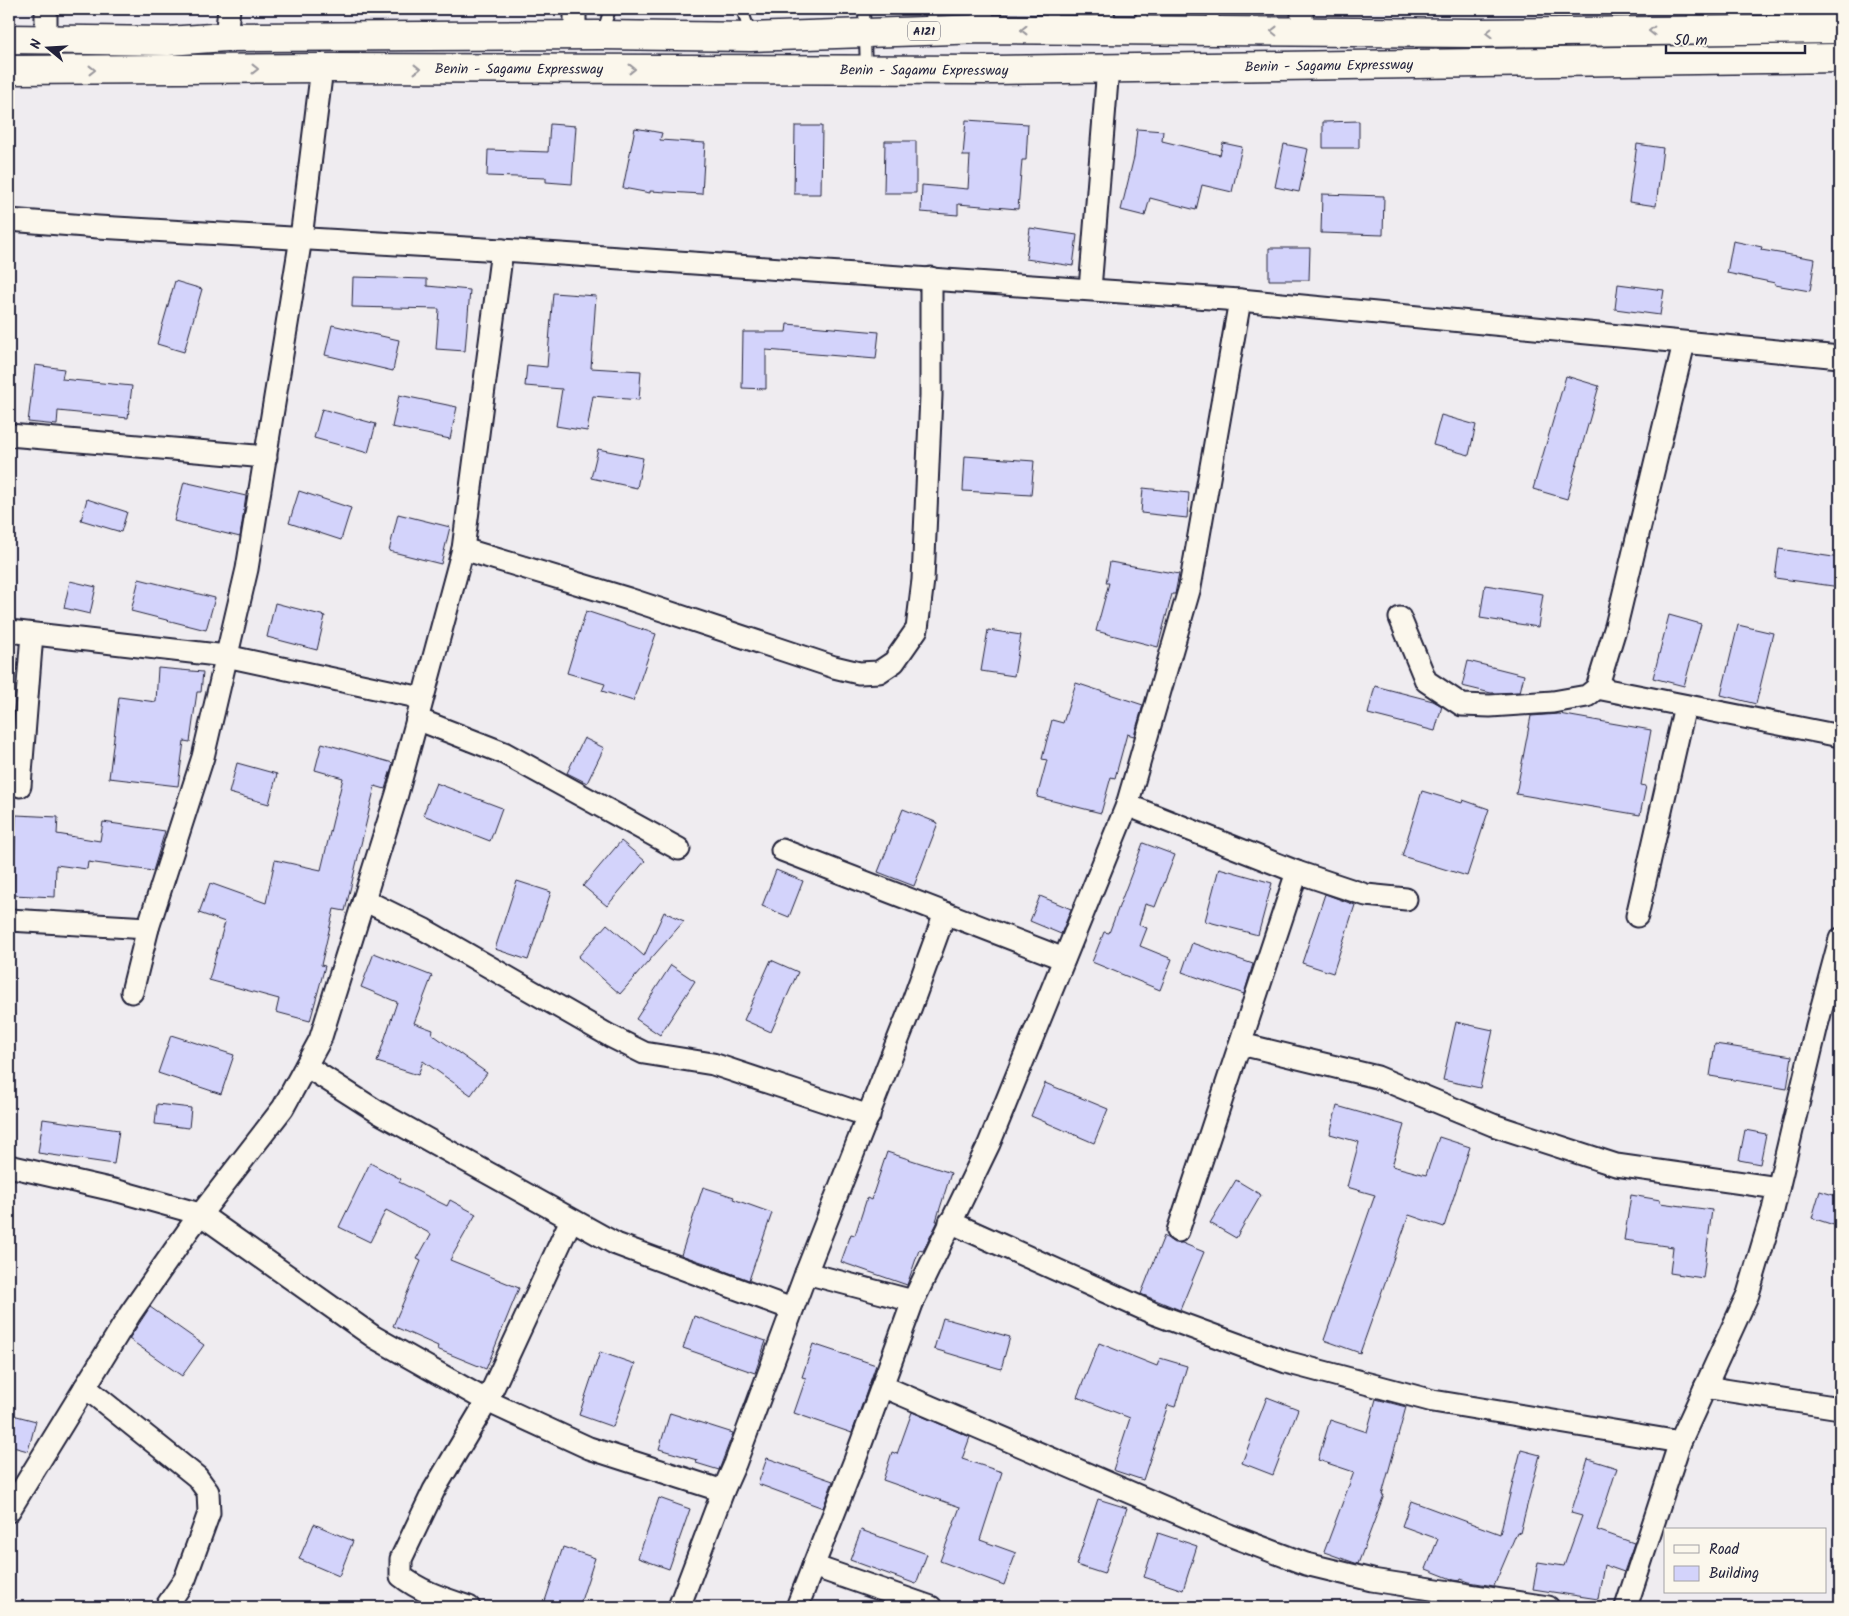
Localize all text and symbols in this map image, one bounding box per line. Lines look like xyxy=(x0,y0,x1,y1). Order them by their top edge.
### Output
north arrow xyxy=(22,22,72,72)
road number: A121 xyxy=(908,22,940,40)
scale bar xyxy=(1666,22,1805,54)
one-way arrow xyxy=(1020,24,1028,35)
one-way arrow xyxy=(1270,26,1278,36)
one-way arrow xyxy=(1647,26,1655,36)
one-way arrow xyxy=(1485,28,1492,38)
text: 50 m xyxy=(1674,29,1708,53)
text: N xyxy=(25,37,48,52)
street label: Benin - Sagamu Expressway xyxy=(1245,54,1414,78)
street label: Benin - Sagamu Expressway xyxy=(435,58,604,81)
street label: Benin - Sagamu Expressway xyxy=(840,60,1009,82)
one-way arrow xyxy=(252,64,259,74)
one-way arrow xyxy=(414,64,422,74)
one-way arrow xyxy=(629,64,637,74)
one-way arrow xyxy=(89,65,97,75)
legend xyxy=(1664,1528,1826,1594)
text: Road xyxy=(1709,1538,1740,1562)
text: Building xyxy=(1709,1562,1759,1586)

